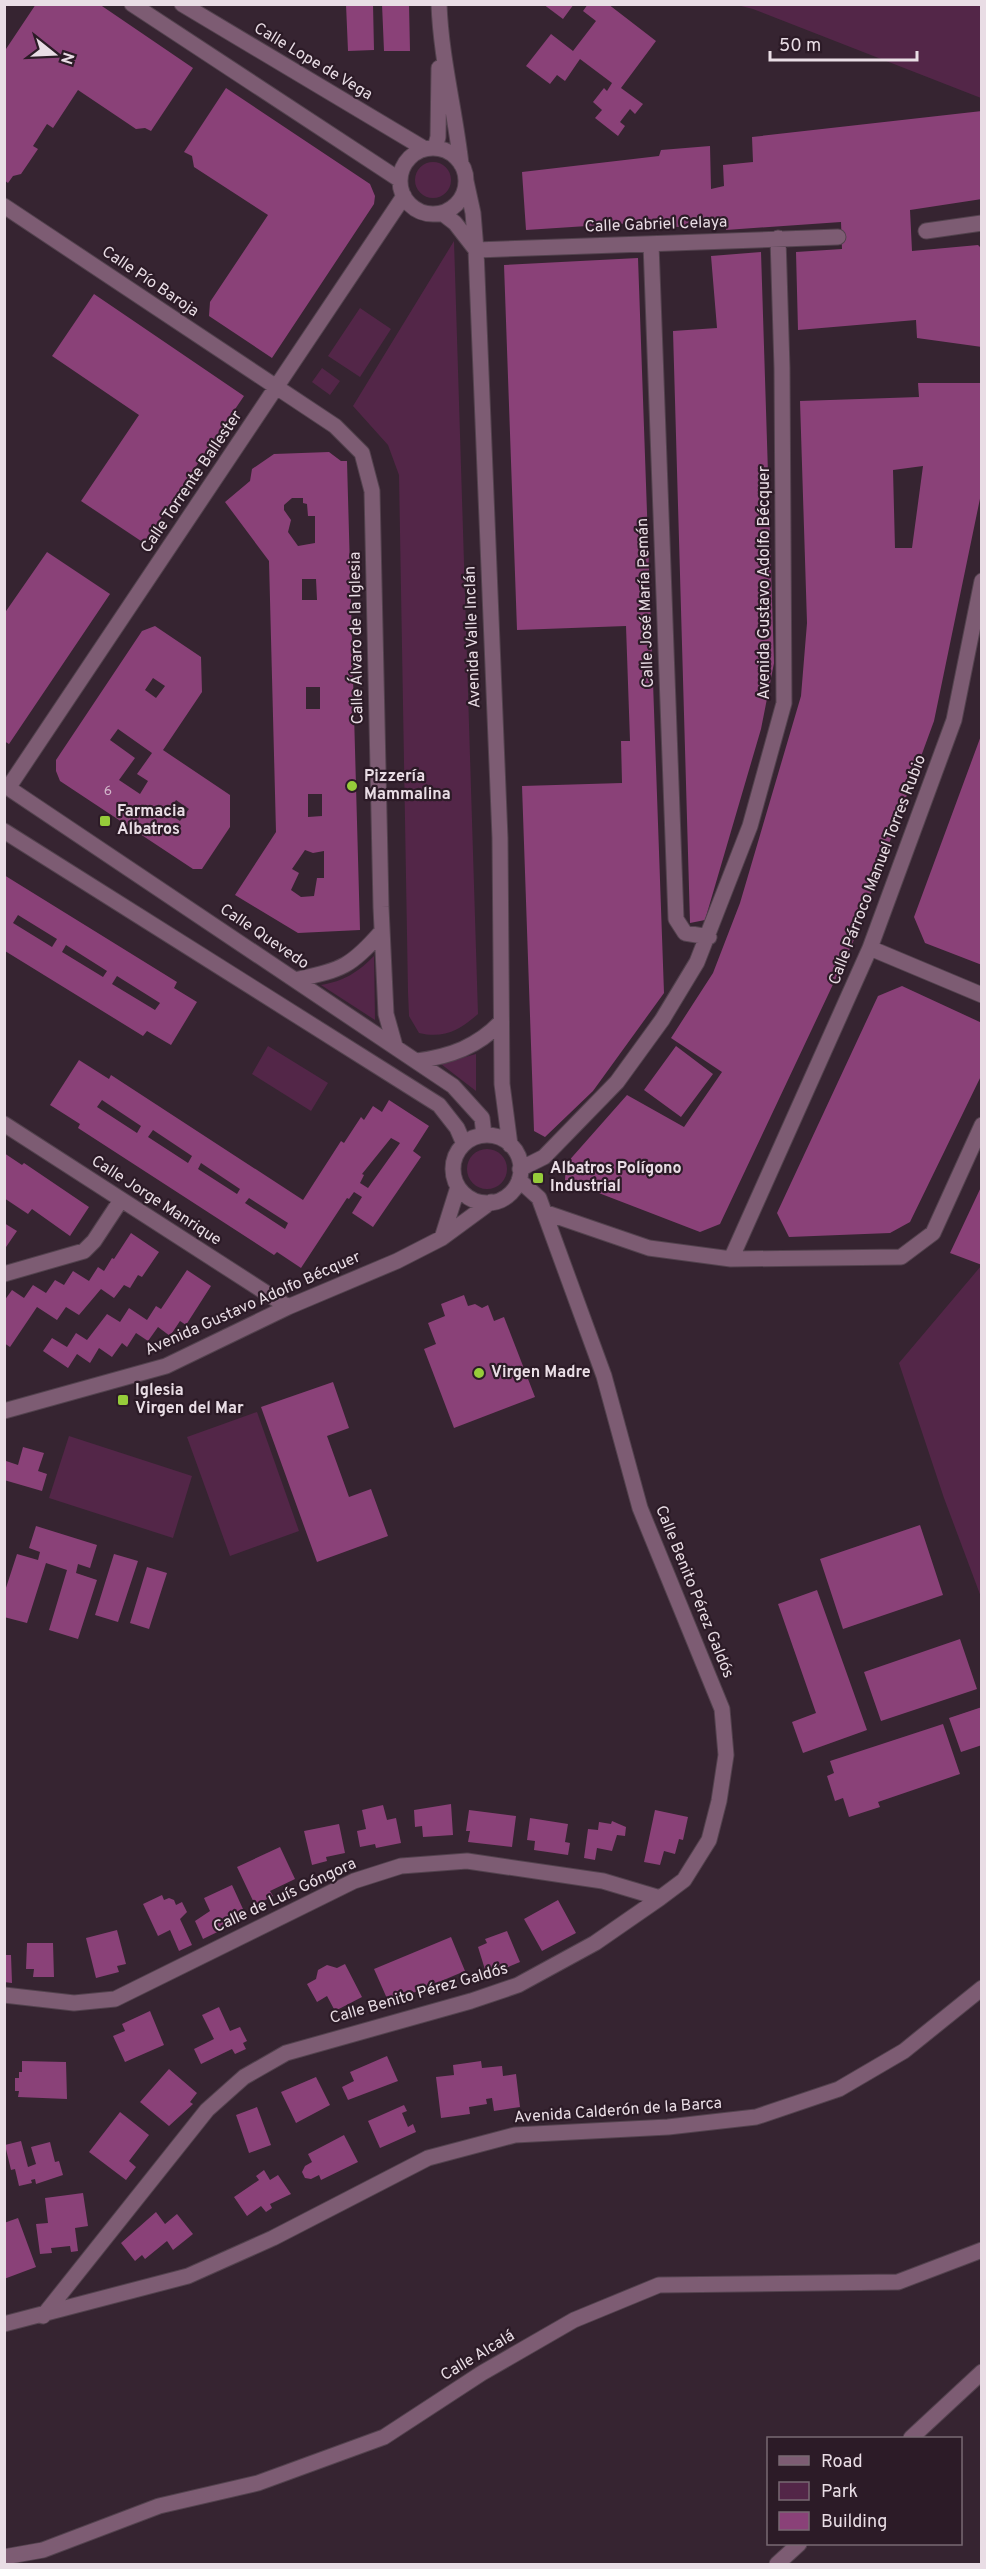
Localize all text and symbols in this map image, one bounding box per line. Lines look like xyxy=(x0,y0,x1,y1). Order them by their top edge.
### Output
street label: Calle Lope de Vega xyxy=(250,19,376,105)
north arrow xyxy=(24,24,84,84)
scale bar xyxy=(770,24,917,62)
text: 50 m xyxy=(779,35,821,58)
text: N xyxy=(55,49,78,67)
street label: Calle Gabriel Celaya xyxy=(584,213,728,237)
street label: Calle Pío Baroja xyxy=(98,242,202,322)
street label: Calle Torrente Ballester xyxy=(137,407,247,557)
street label: Avenida Gustavo Adolfo Bécquer xyxy=(755,466,775,700)
street label: Calle José María Pemán xyxy=(633,518,659,688)
street label: Calle Álvaro de la Iglesia xyxy=(343,551,369,725)
street label: Avenida Valle Inclán xyxy=(461,565,485,709)
street label: Calle Párroco Manuel Torres Rubio xyxy=(825,752,931,988)
place label: Pizzería Mammalina xyxy=(364,767,451,805)
marker: Pizzería Mammalina xyxy=(345,779,359,793)
house number: 6 xyxy=(104,783,112,800)
place label: Farmacia Albatros xyxy=(117,802,185,840)
marker: Farmacia Albatros xyxy=(98,814,112,828)
street label: Calle Quevedo xyxy=(216,900,312,974)
street label: Calle Jorge Manrique xyxy=(87,1151,225,1251)
place label: Albatros Polígono Industrial xyxy=(550,1159,682,1197)
marker: Albatros Polígono Industrial xyxy=(531,1171,545,1185)
street label: Avenida Gustavo Adolfo Bécquer xyxy=(142,1247,364,1361)
place label: Virgen Madre xyxy=(491,1363,591,1383)
marker: Virgen Madre xyxy=(472,1366,486,1380)
place label: Iglesia Virgen del Mar xyxy=(135,1381,244,1419)
marker: Iglesia Virgen del Mar xyxy=(116,1393,130,1407)
street label: Calle Benito Pérez Galdós xyxy=(650,1503,738,1681)
street label: Calle de Luís Góngora xyxy=(210,1854,360,1938)
street label: Calle Benito Pérez Galdós xyxy=(328,1959,510,2029)
street label: Avenida Calderón de la Barca xyxy=(513,2094,723,2128)
street label: Calle Alcalá xyxy=(437,2326,519,2386)
legend xyxy=(767,2437,962,2545)
text: Road xyxy=(821,2451,863,2474)
text: Park xyxy=(821,2481,858,2504)
text: Building xyxy=(821,2511,887,2534)

